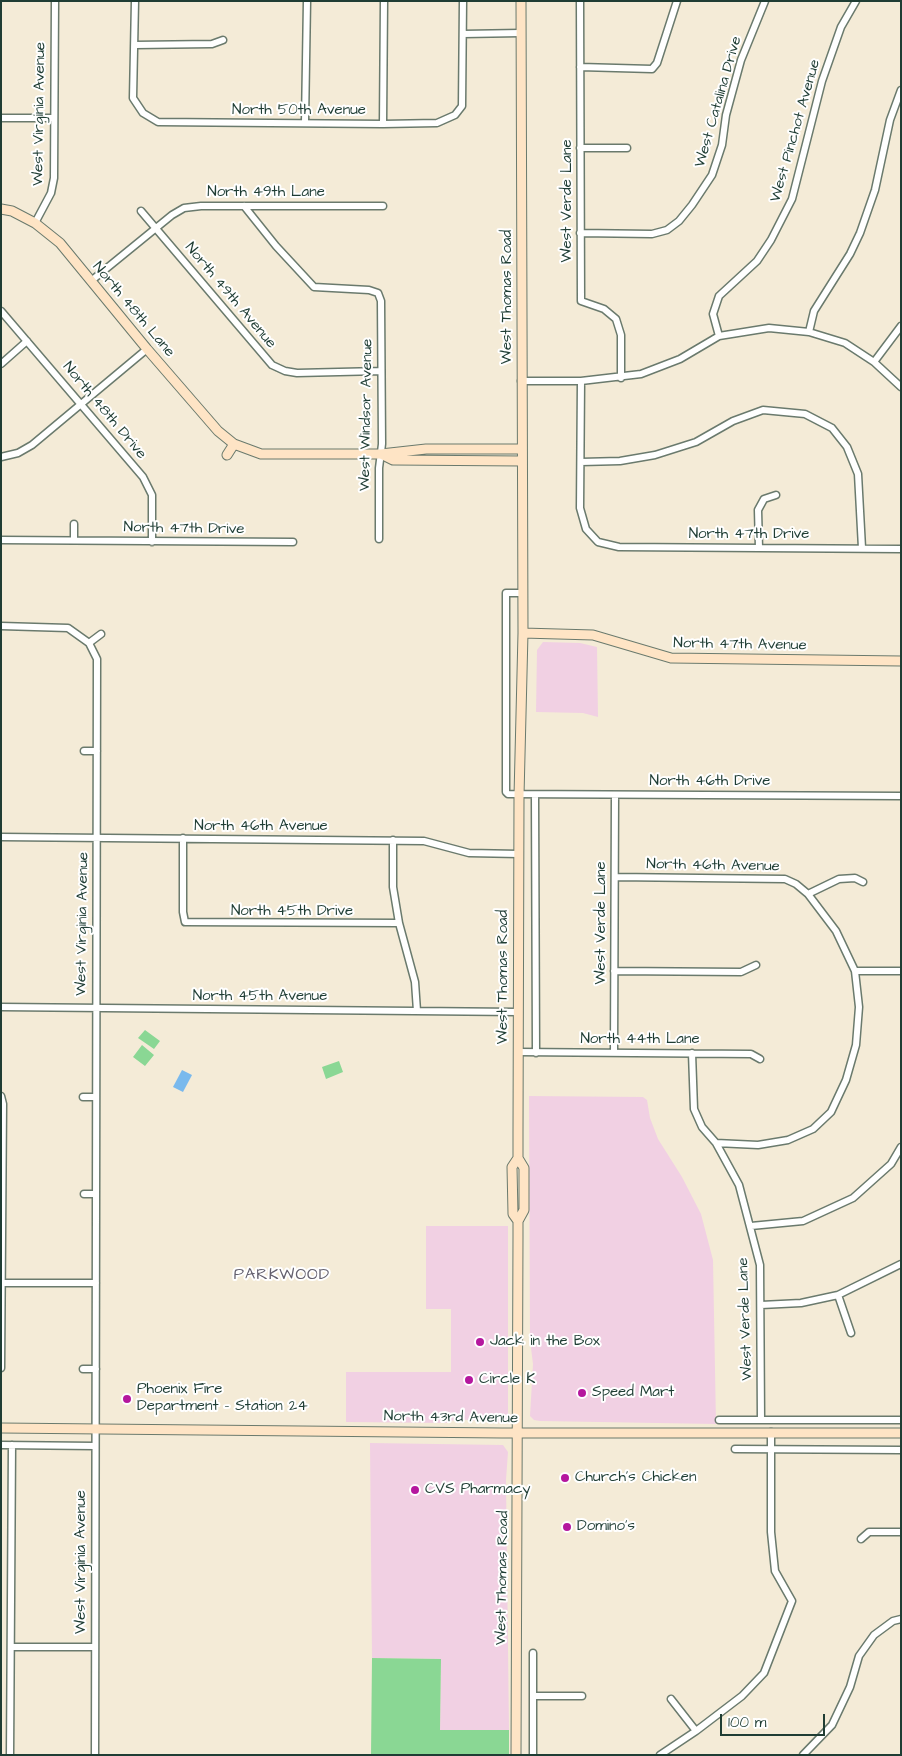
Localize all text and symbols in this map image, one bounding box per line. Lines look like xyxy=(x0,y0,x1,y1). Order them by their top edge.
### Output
street label: West Catalina Drive xyxy=(692,34,746,170)
street label: West Virginia Avenue xyxy=(30,42,50,186)
street label: West Pinchot Avenue xyxy=(767,58,825,204)
street label: North 50th Avenue xyxy=(232,102,366,120)
street label: West Verde Lane xyxy=(559,139,577,263)
street label: North 49th Lane xyxy=(207,184,325,202)
street label: West Thomas Road xyxy=(499,230,517,364)
street label: North 49th Avenue xyxy=(180,239,280,353)
street label: North 48th Lane xyxy=(88,259,178,361)
street label: West Windsor Avenue xyxy=(357,339,377,491)
street label: North 48th Drive xyxy=(58,359,150,463)
street label: North 47th Drive xyxy=(123,519,245,539)
street label: North 47th Drive xyxy=(689,526,809,544)
street label: North 47th Avenue xyxy=(673,635,807,655)
street label: North 46th Drive xyxy=(650,773,770,791)
street label: North 46th Avenue xyxy=(194,818,328,836)
street label: West Virginia Avenue xyxy=(73,852,93,996)
street label: North 46th Avenue xyxy=(646,856,780,876)
street label: West Verde Lane xyxy=(593,861,611,985)
street label: North 45th Drive xyxy=(231,903,353,921)
street label: West Thomas Road xyxy=(495,910,513,1044)
street label: North 45th Avenue xyxy=(193,988,327,1006)
street label: North 44th Lane xyxy=(580,1031,700,1049)
street label: West Verde Lane xyxy=(735,1257,757,1381)
district label: PARKWOOD xyxy=(233,1266,331,1286)
place label: Jack in the Box xyxy=(490,1333,600,1351)
marker: Jack in the Box xyxy=(474,1336,486,1348)
place label: Circle K xyxy=(479,1371,535,1389)
marker: Circle K xyxy=(463,1374,475,1386)
place label: Phoenix Fire Department - Station 24 xyxy=(137,1381,308,1416)
place label: Speed Mart xyxy=(592,1384,674,1402)
marker: Speed Mart xyxy=(576,1387,588,1399)
marker: Phoenix Fire Department - Station 24 xyxy=(121,1393,133,1405)
street label: North 43rd Avenue xyxy=(384,1408,518,1428)
place label: Church's Chicken xyxy=(575,1469,696,1487)
marker: Church's Chicken xyxy=(559,1472,571,1484)
place label: CVS Pharmacy xyxy=(425,1481,531,1499)
marker: CVS Pharmacy xyxy=(409,1484,421,1496)
street label: West Virginia Avenue xyxy=(73,1490,91,1634)
street label: West Thomas Road xyxy=(493,1511,513,1645)
place label: Domino's xyxy=(577,1518,635,1536)
marker: Domino's xyxy=(561,1521,573,1533)
scale bar xyxy=(722,1704,827,1736)
text: 100 m xyxy=(728,1712,767,1733)

